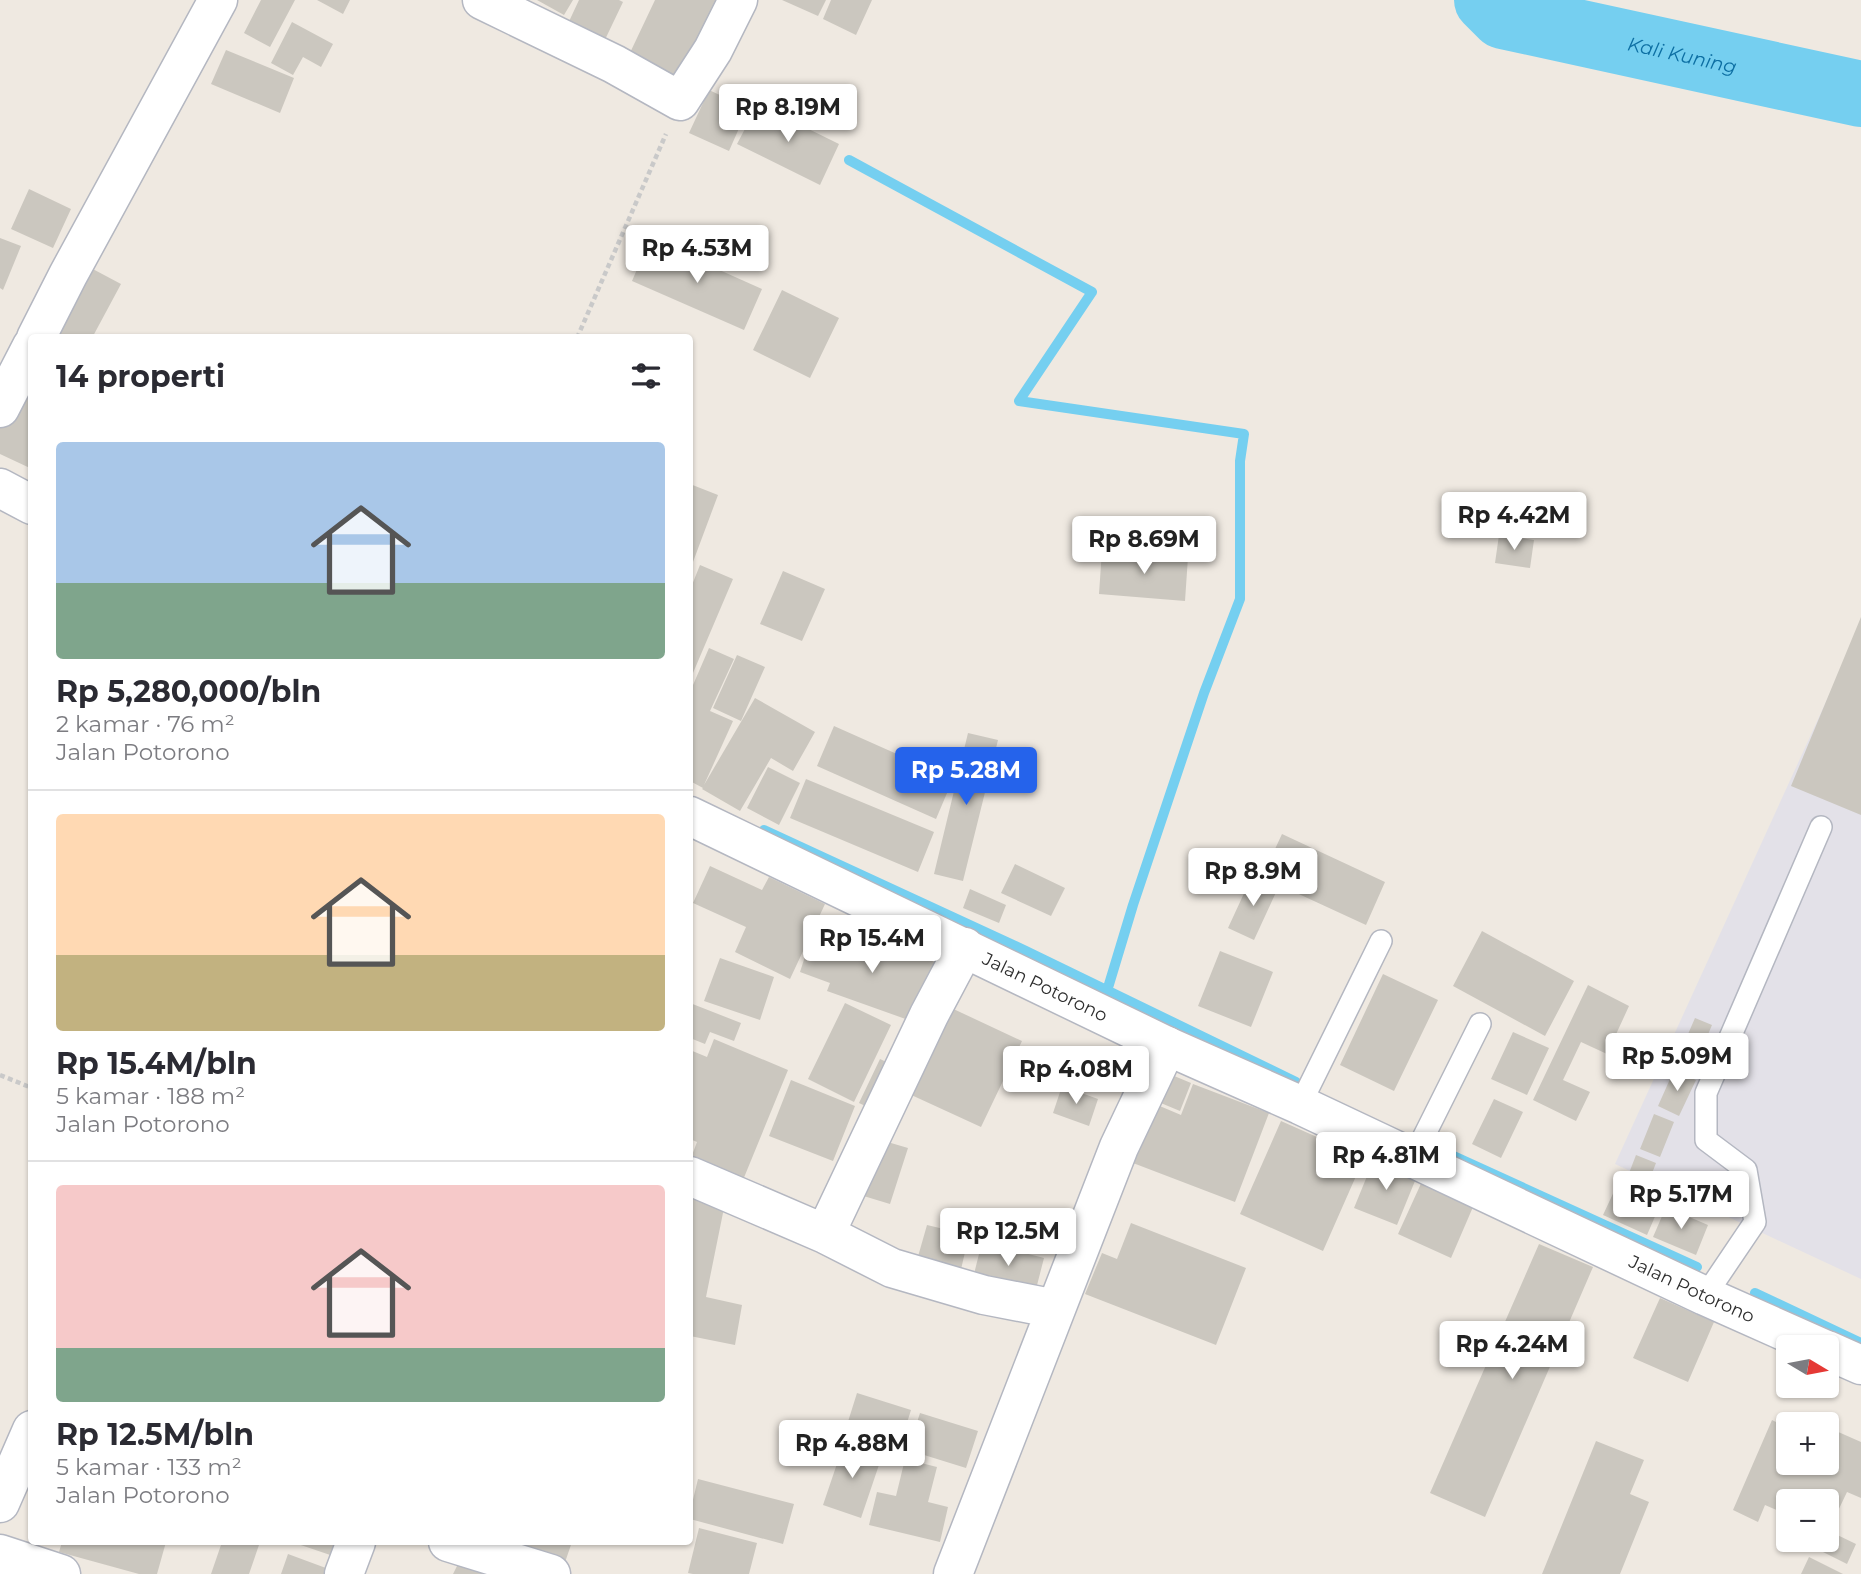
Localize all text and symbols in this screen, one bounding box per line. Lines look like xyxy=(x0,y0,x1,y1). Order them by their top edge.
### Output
water label: Kali Kuning xyxy=(1625,32,1739,79)
pin: Rp 8.19M xyxy=(716,85,860,144)
text: Rp 8.19M xyxy=(735,93,841,121)
pin: Rp 4.53M xyxy=(625,226,769,285)
text: Rp 4.53M xyxy=(642,234,752,262)
icon: filters xyxy=(627,357,665,395)
text: 14 properti xyxy=(56,358,225,395)
icon: home xyxy=(298,487,424,613)
pin: Rp 4.42M xyxy=(1442,492,1586,552)
text: Rp 4.42M xyxy=(1458,501,1571,529)
pin: Rp 8.69M xyxy=(1072,516,1216,576)
text: Rp 8.69M xyxy=(1088,525,1200,553)
text: Rp 5,280,000/bln xyxy=(56,673,321,710)
text: 2 kamar · 76 m² xyxy=(56,710,235,738)
text: Jalan Potorono xyxy=(56,738,230,766)
pin: Rp 5.28M xyxy=(894,748,1038,807)
text: Rp 5.28M xyxy=(911,756,1021,784)
pin: Rp 8.9M xyxy=(1188,848,1318,908)
text: Rp 8.9M xyxy=(1204,857,1302,885)
icon: home xyxy=(298,859,424,985)
pin: Rp 15.4M xyxy=(800,916,944,975)
text: Rp 15.4M xyxy=(819,924,925,952)
street label: Jalan Potorono xyxy=(978,947,1111,1027)
pin: Rp 5.09M xyxy=(1605,1034,1749,1093)
text: Rp 5.09M xyxy=(1622,1042,1732,1070)
text: Rp 15.4M/bln xyxy=(56,1045,257,1082)
pin: Rp 4.08M xyxy=(1004,1046,1148,1106)
text: Rp 4.08M xyxy=(1019,1055,1133,1083)
text: 5 kamar · 188 m² xyxy=(56,1082,245,1110)
text: Jalan Potorono xyxy=(56,1110,230,1138)
pin: Rp 4.81M xyxy=(1314,1132,1458,1192)
text: Rp 4.81M xyxy=(1332,1141,1440,1169)
pin: Rp 5.17M xyxy=(1609,1172,1753,1231)
text: Rp 5.17M xyxy=(1629,1180,1733,1208)
pin: Rp 12.5M xyxy=(936,1208,1080,1268)
text: Rp 12.5M xyxy=(956,1217,1060,1245)
icon: home xyxy=(298,1230,424,1356)
street label: Jalan Potorono xyxy=(1624,1250,1758,1328)
pin: Rp 4.24M xyxy=(1440,1322,1584,1381)
text: Rp 4.24M xyxy=(1456,1330,1569,1358)
north arrow xyxy=(1776,1335,1839,1398)
map controls xyxy=(1776,1335,1839,1552)
button: + xyxy=(1776,1412,1839,1475)
text: Rp 12.5M/bln xyxy=(56,1416,254,1453)
pin: Rp 4.88M xyxy=(780,1420,924,1480)
text: Rp 4.88M xyxy=(795,1429,909,1457)
text: 5 kamar · 133 m² xyxy=(56,1453,242,1481)
text: Jalan Potorono xyxy=(56,1481,230,1509)
button: − xyxy=(1776,1489,1839,1552)

